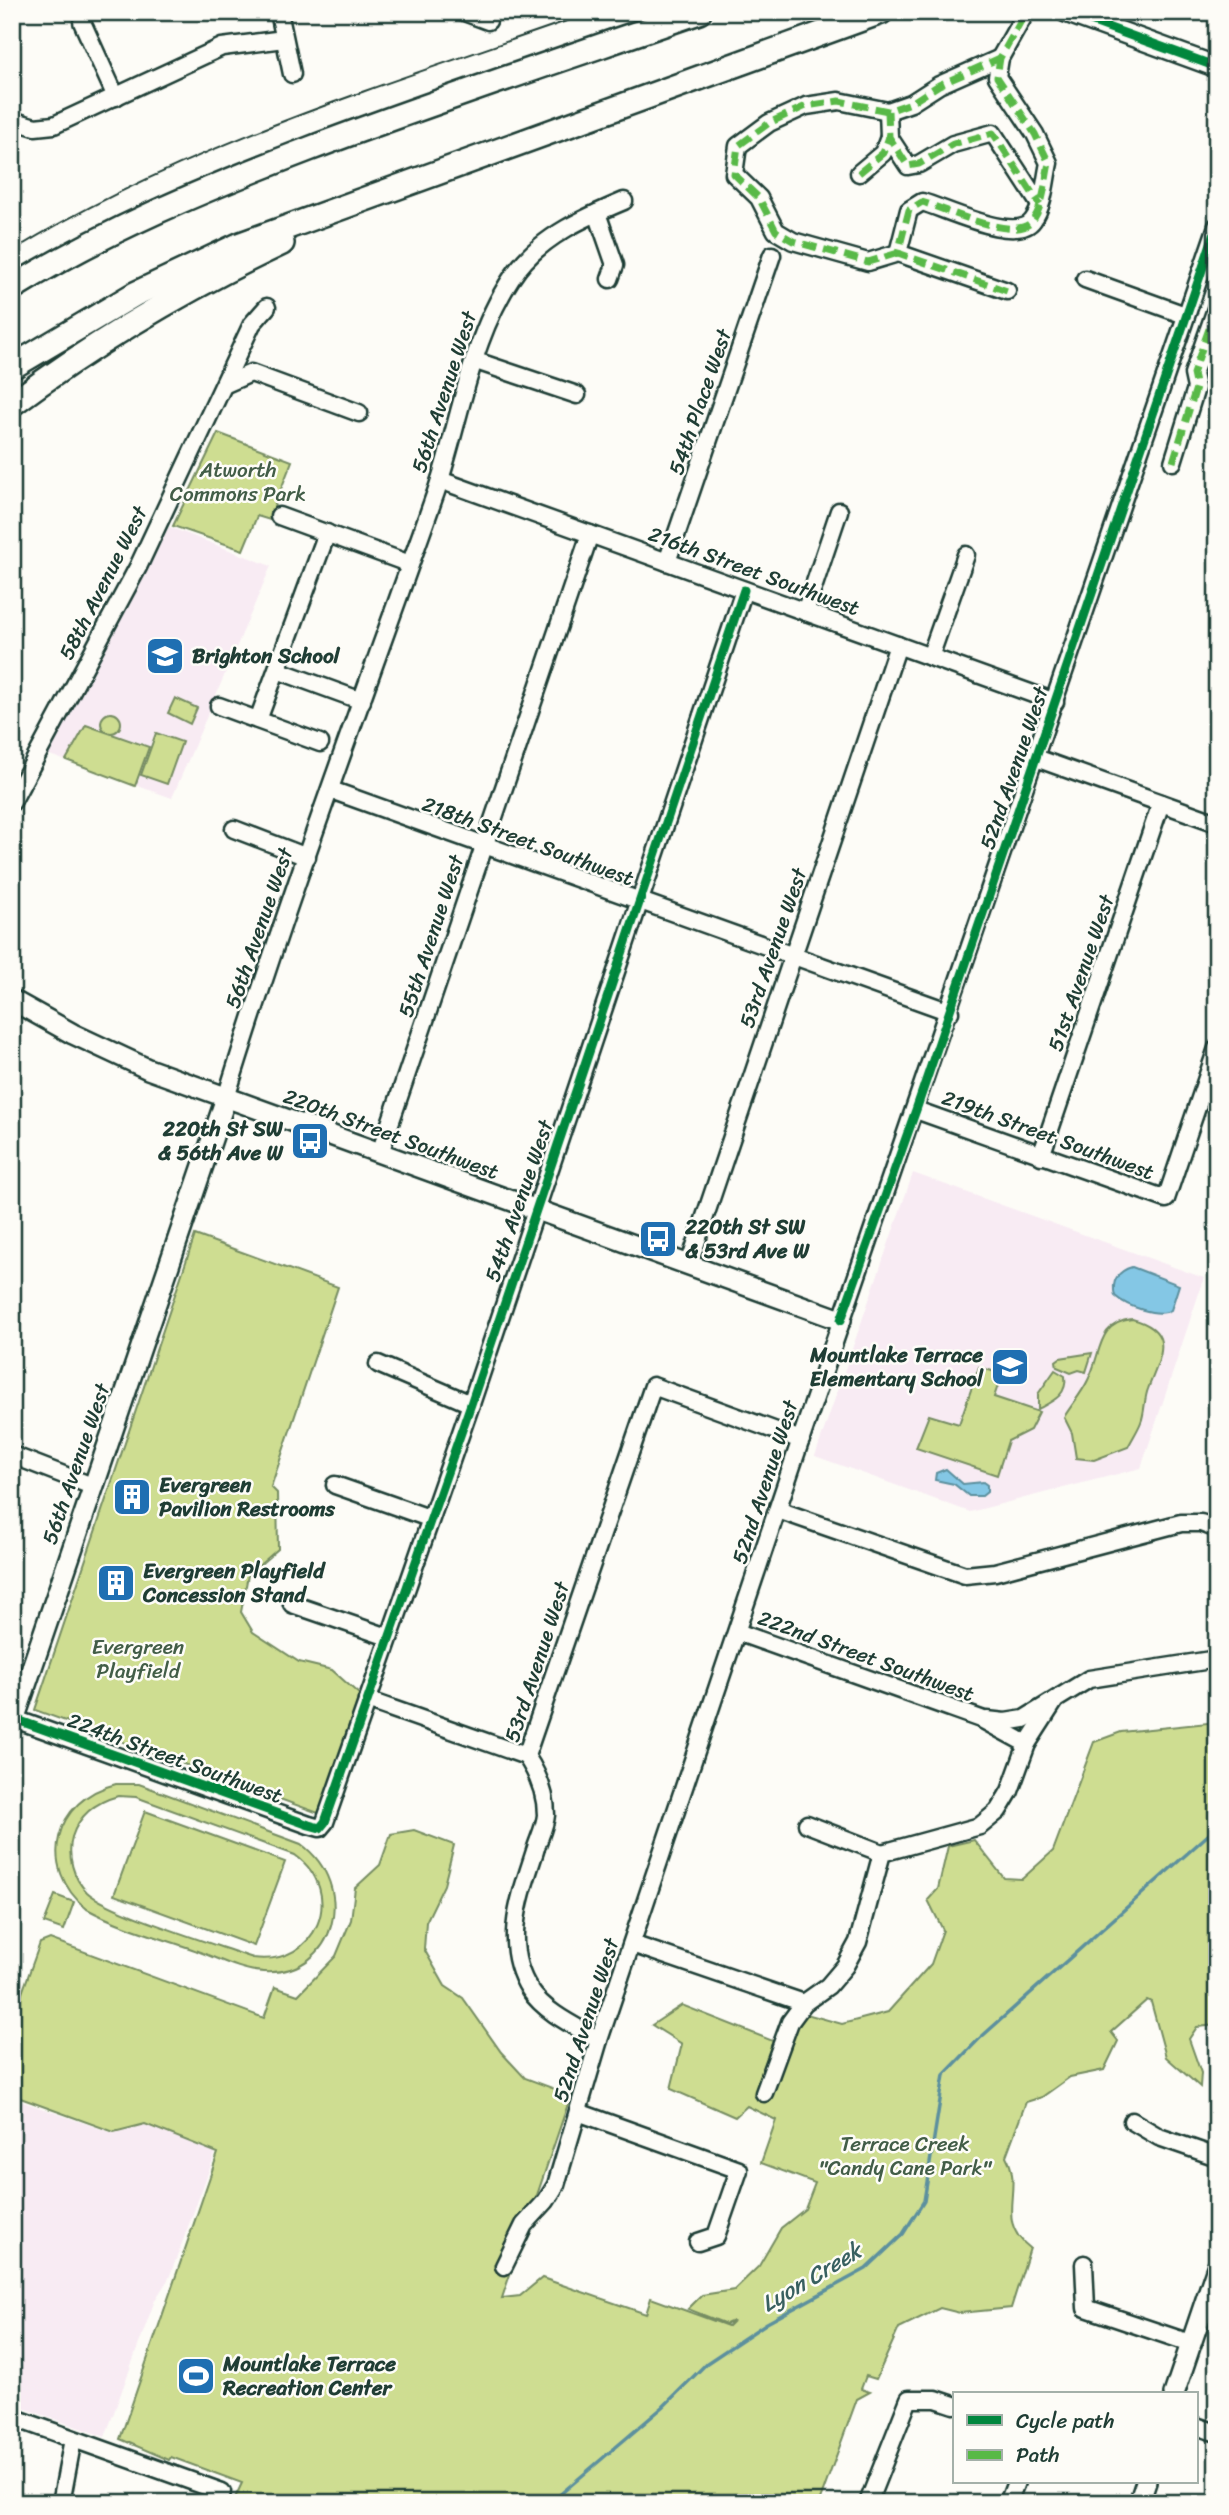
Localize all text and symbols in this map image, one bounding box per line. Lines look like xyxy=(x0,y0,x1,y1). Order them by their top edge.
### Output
street label: 56th Avenue West xyxy=(400,305,489,478)
street label: 54th Place West xyxy=(657,322,743,480)
park label: Atworth Commons Park xyxy=(170,451,306,513)
street label: 58th Avenue West xyxy=(48,498,159,667)
street label: 216th Street Southwest xyxy=(643,515,865,627)
school or university icon: Brighton School xyxy=(144,635,186,677)
place label: Brighton School xyxy=(192,637,341,675)
street label: 52nd Avenue West xyxy=(968,680,1060,855)
street label: 218th Street Southwest xyxy=(417,785,639,897)
street label: 56th Avenue West xyxy=(214,841,305,1014)
street label: 55th Avenue West xyxy=(387,848,476,1022)
street label: 53rd Avenue West xyxy=(728,861,819,1033)
street label: 51st Avenue West xyxy=(1036,888,1126,1057)
street label: 220th Street Southwest xyxy=(278,1077,504,1191)
street label: 219th Street Southwest xyxy=(936,1079,1160,1191)
place label: 220th St SW & 56th Ave W xyxy=(158,1110,284,1172)
street label: 54th Avenue West xyxy=(473,1113,565,1287)
bus stop icon: 220th St SW & 56th Ave W xyxy=(289,1120,331,1162)
place label: 220th St SW & 53rd Ave W xyxy=(684,1208,810,1270)
bus stop icon: 220th St SW & 53rd Ave W xyxy=(637,1218,679,1260)
place label: Mountlake Terrace Elementary School xyxy=(809,1336,984,1398)
school or university icon: Mountlake Terrace Elementary School xyxy=(989,1346,1031,1388)
street label: 56th Avenue West xyxy=(31,1377,122,1550)
street label: 52nd Avenue West xyxy=(721,1394,810,1569)
place label: Evergreen Pavilion Restrooms xyxy=(159,1466,335,1528)
building icon: Evergreen Pavilion Restrooms xyxy=(111,1476,153,1518)
place label: Evergreen Playfield Concession Stand xyxy=(142,1552,326,1614)
building icon: Evergreen Playfield Concession Stand xyxy=(95,1562,137,1604)
street label: 53rd Avenue West xyxy=(493,1575,581,1747)
street label: 222nd Street Southwest xyxy=(752,1599,980,1713)
park label: Evergreen Playfield xyxy=(92,1628,184,1690)
street label: 224th Street Southwest xyxy=(62,1701,288,1815)
street label: 52nd Avenue West xyxy=(542,1932,631,2107)
park label: Terrace Creek "Candy Cane Park" xyxy=(819,2125,993,2187)
water label: Lyon Creek xyxy=(753,2230,872,2324)
place label: Mountlake Terrace Recreation Center xyxy=(222,2345,396,2407)
sports icon: Mountlake Terrace Recreation Center xyxy=(175,2355,217,2397)
legend xyxy=(953,2392,1198,2484)
text: Cycle path xyxy=(1016,2402,1115,2440)
text: Path xyxy=(1016,2436,1059,2474)

